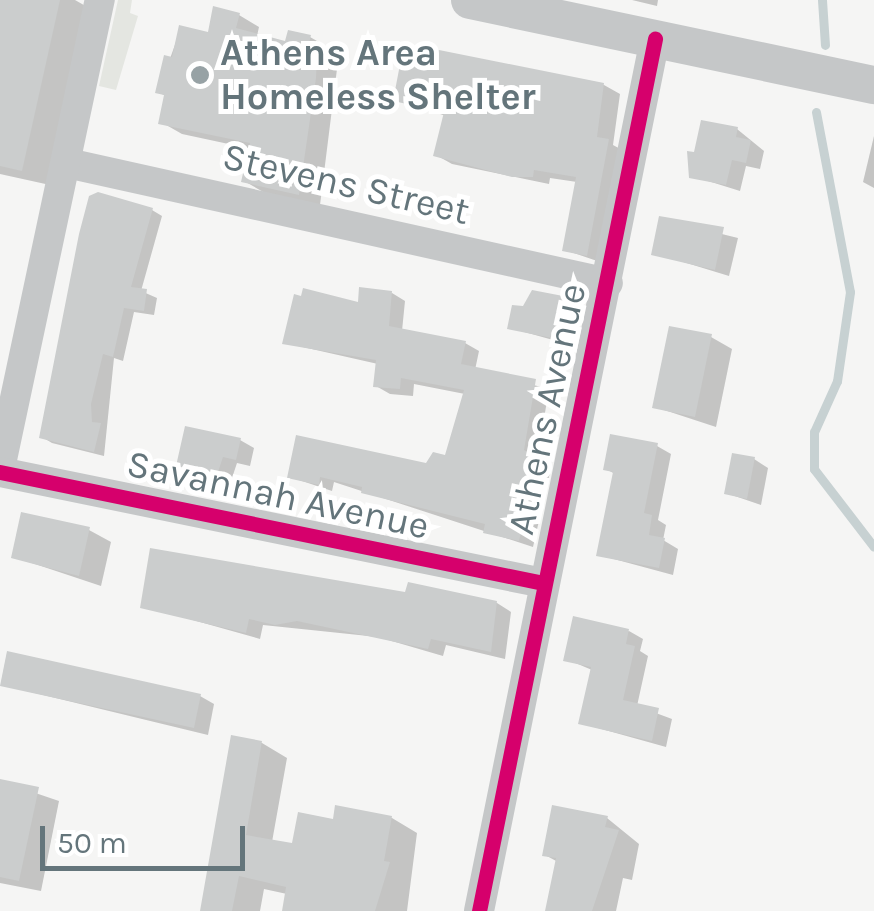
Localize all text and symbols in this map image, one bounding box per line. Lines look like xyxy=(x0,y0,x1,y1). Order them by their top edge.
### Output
place label: Athens Area Homeless Shelter xyxy=(220,30,536,120)
marker: Athens Area Homeless Shelter xyxy=(189,64,211,86)
street label: Stevens Street xyxy=(218,133,474,235)
street label: Athens Avenue xyxy=(498,279,596,539)
street label: Savannah Avenue xyxy=(123,441,433,549)
scale bar xyxy=(45,806,250,868)
text: 50 m xyxy=(57,825,127,861)

